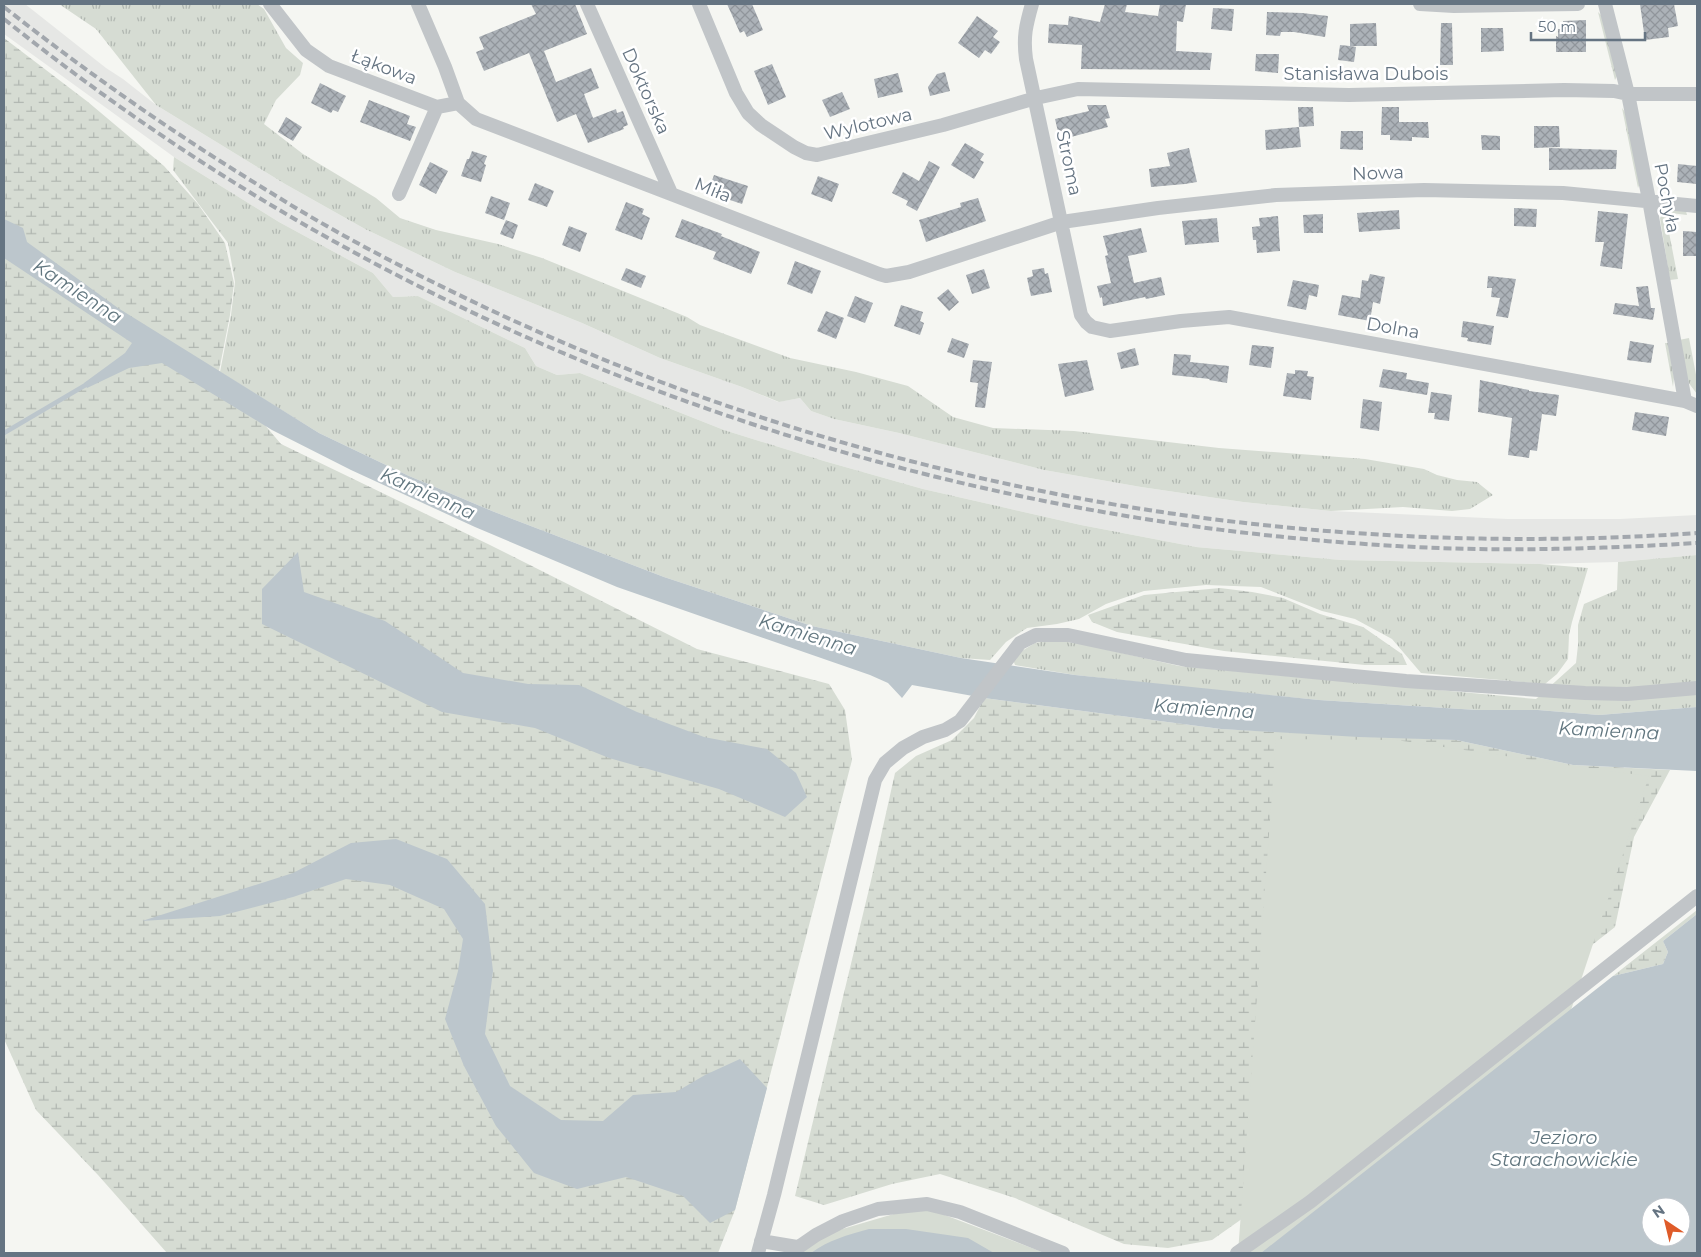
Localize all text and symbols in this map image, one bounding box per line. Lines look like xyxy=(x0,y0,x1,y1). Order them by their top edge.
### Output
scale bar xyxy=(1531,10,1645,42)
text: 50 m xyxy=(1538,17,1576,36)
street label: Łąkowa xyxy=(348,44,420,90)
street label: Doktorska xyxy=(617,44,675,138)
street label: Stanisława Dubois xyxy=(1284,63,1449,85)
street label: Wylotowa xyxy=(822,103,914,145)
street label: Stroma xyxy=(1051,128,1087,198)
street label: Nowa xyxy=(1352,161,1404,185)
street label: Pochyła xyxy=(1649,161,1685,235)
street label: Miła xyxy=(691,173,735,207)
water label: Kamienna xyxy=(29,254,127,329)
street label: Dolna xyxy=(1365,312,1421,344)
water label: Kamienna xyxy=(377,462,479,525)
water label: Kamienna xyxy=(756,609,860,660)
water label: Kamienna xyxy=(1153,693,1255,724)
water label: Kamienna xyxy=(1558,716,1660,745)
water label: Jezioro Starachowickie xyxy=(1490,1126,1638,1171)
north arrow xyxy=(1641,1197,1691,1247)
text: N xyxy=(1649,1201,1668,1222)

